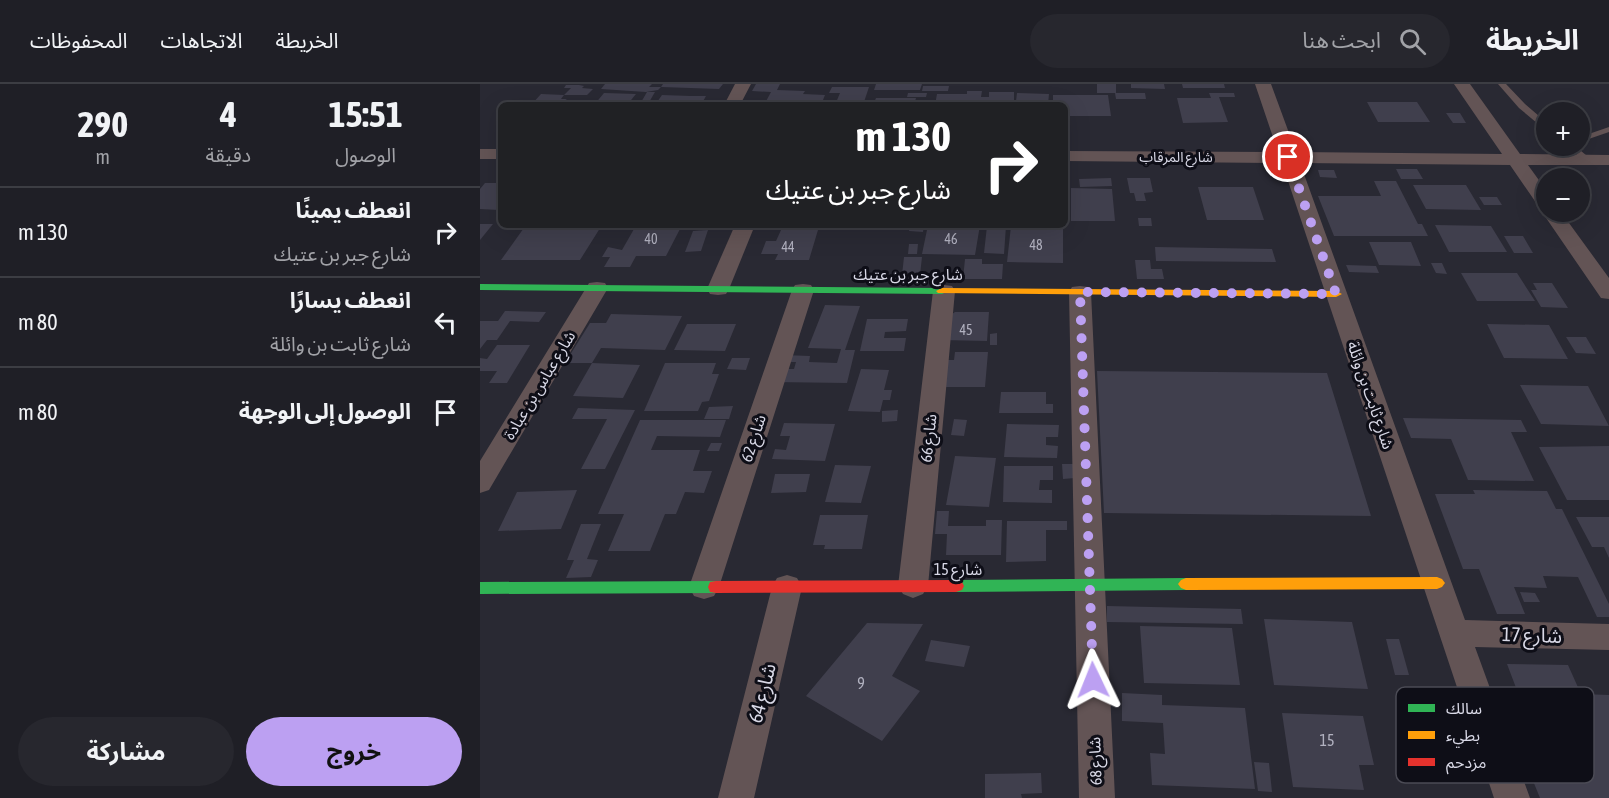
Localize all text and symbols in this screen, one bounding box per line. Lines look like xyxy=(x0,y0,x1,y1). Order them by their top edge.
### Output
search box xyxy=(1030,14,1450,68)
text: الخريطة xyxy=(1486,24,1579,56)
icon: search xyxy=(1396,25,1429,58)
text: ابحث هنا xyxy=(1302,27,1381,53)
text: المحفوظات xyxy=(30,28,127,52)
text: الاتجاهات xyxy=(160,28,242,52)
text: الخريطة xyxy=(275,28,338,52)
text: 4 xyxy=(220,93,237,135)
text: 15:51 xyxy=(329,93,403,135)
map controls xyxy=(1536,102,1590,222)
button: + xyxy=(1536,102,1590,156)
text: 290 xyxy=(77,103,128,145)
text: 130 m xyxy=(856,112,951,160)
icon: right xyxy=(972,126,1050,204)
pin xyxy=(1262,131,1313,182)
icon: arrive xyxy=(1271,140,1304,173)
text: دقيقة xyxy=(206,143,251,166)
text: الوصول xyxy=(335,143,396,166)
text: m xyxy=(96,145,110,168)
street label: شارع المرقاب xyxy=(1139,149,1213,168)
button: − xyxy=(1536,168,1590,222)
text: شارع جبر بن عتيك xyxy=(766,174,951,205)
text: انعطف يمينًا xyxy=(295,197,411,223)
icon: right xyxy=(429,216,462,249)
text: 130 m xyxy=(18,219,68,245)
house number: 40 xyxy=(644,231,658,247)
house number: 46 xyxy=(944,231,958,247)
house number: 48 xyxy=(1029,237,1043,253)
house number: 44 xyxy=(781,239,795,255)
text: شارع جبر بن عتيك xyxy=(274,242,411,265)
street label: شارع جبر بن عتيك xyxy=(853,265,963,287)
text: انعطف يسارًا xyxy=(290,287,411,313)
icon: left xyxy=(429,306,462,339)
text: 80 m xyxy=(18,309,58,335)
house number: 45 xyxy=(959,322,973,338)
street label: شارع عباس بن عبادة xyxy=(499,327,582,445)
text: شارع ثابت بن وائلة xyxy=(270,332,411,355)
street label: شارع ثابت بن وائلة xyxy=(1340,339,1398,453)
icon: arrive xyxy=(429,396,462,429)
text: الوصول إلى الوجهة xyxy=(239,398,411,424)
text: 80 m xyxy=(18,399,58,425)
street label: شارع 62 xyxy=(737,412,773,465)
street label: شارع 66 xyxy=(917,413,943,463)
street label: شارع 15 xyxy=(934,560,982,582)
street label: شارع 17 xyxy=(1501,622,1563,651)
position arrow xyxy=(1061,648,1125,712)
street label: شارع 64 xyxy=(743,661,784,726)
house number: 9 xyxy=(857,674,865,692)
legend xyxy=(1396,687,1594,783)
text: سالك xyxy=(1446,699,1482,717)
button: مشاركة xyxy=(18,717,234,786)
button: خروج xyxy=(246,717,462,786)
text: بطيء xyxy=(1446,726,1480,748)
house number: 15 xyxy=(1319,731,1335,749)
street label: شارع 68 xyxy=(1085,736,1109,786)
text: مزدحم xyxy=(1446,753,1486,775)

